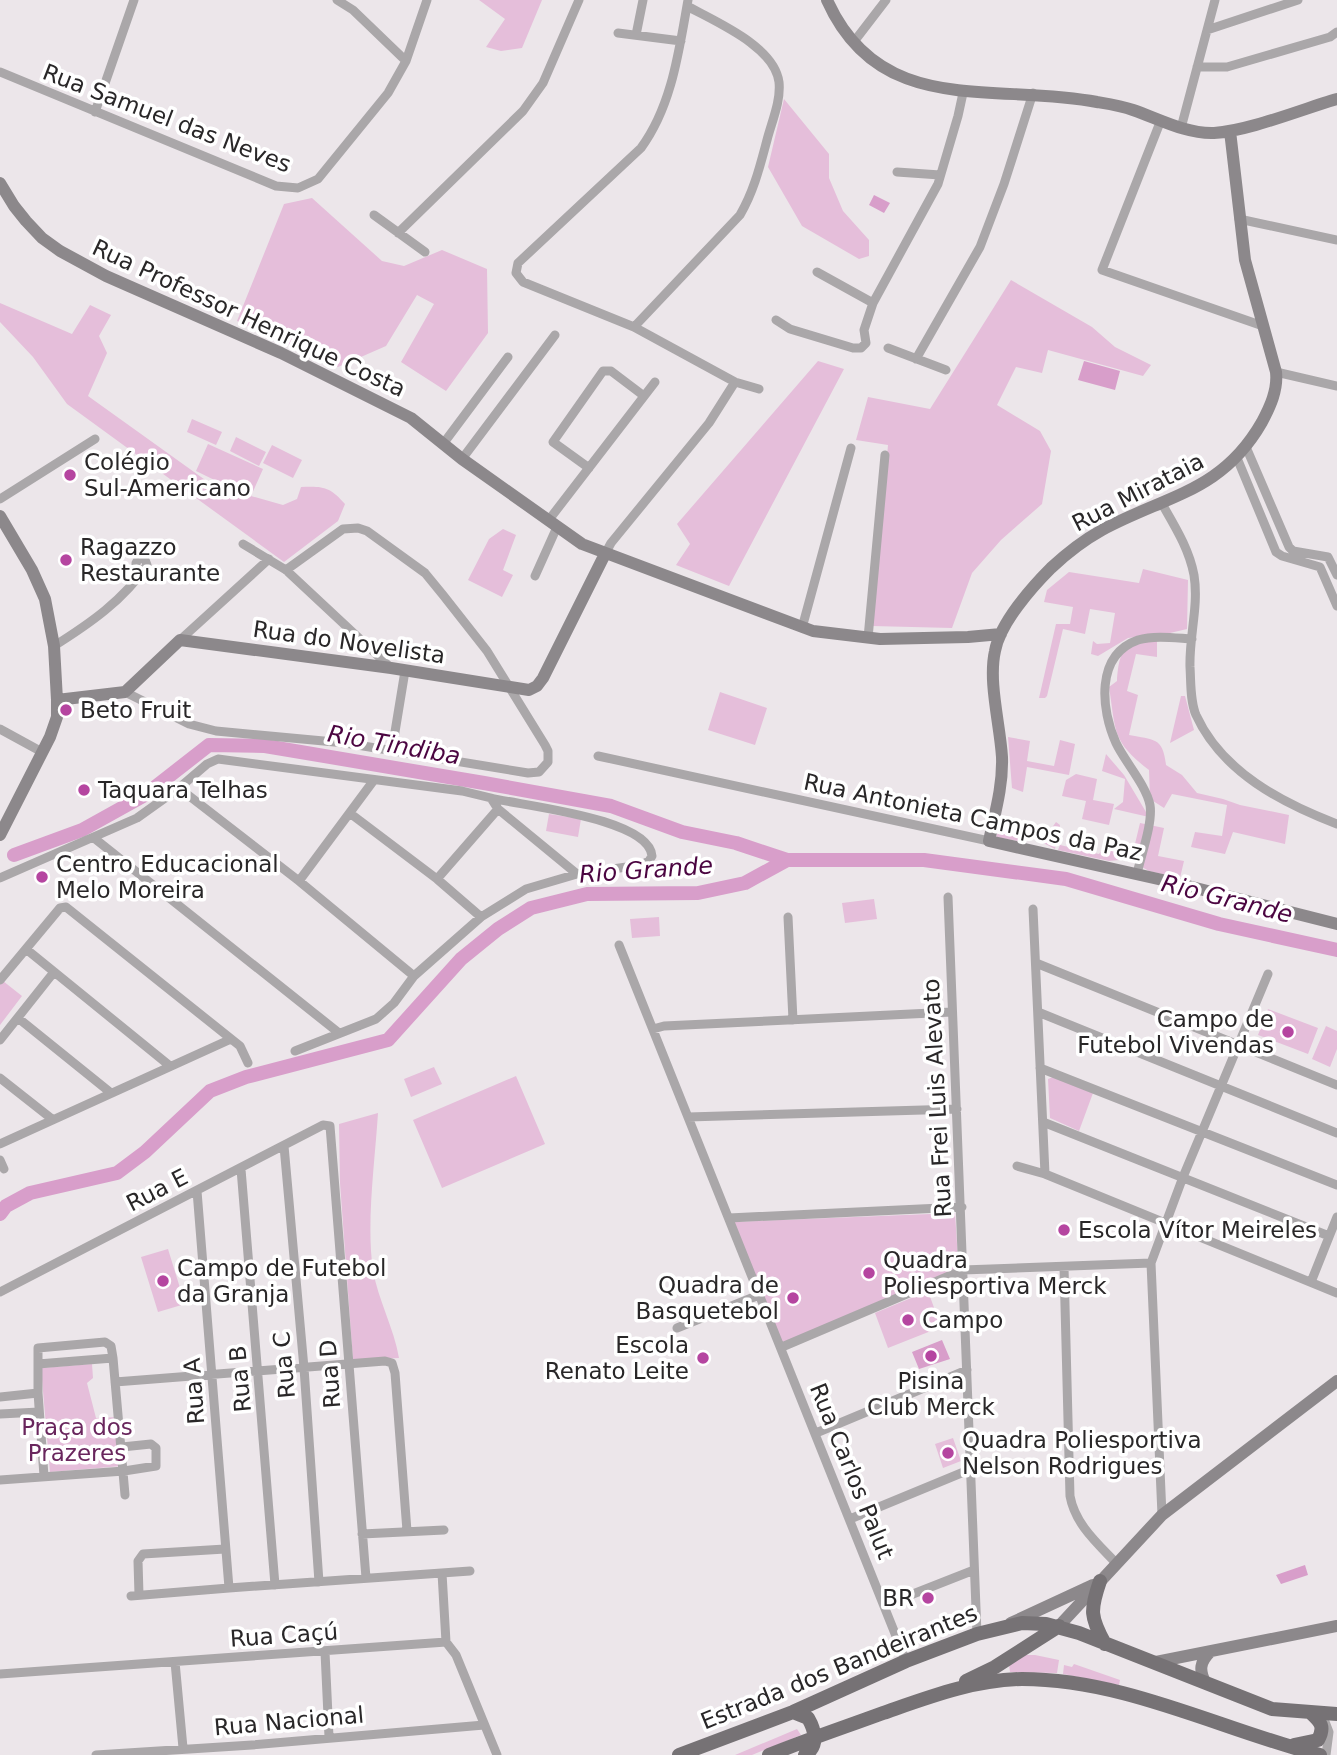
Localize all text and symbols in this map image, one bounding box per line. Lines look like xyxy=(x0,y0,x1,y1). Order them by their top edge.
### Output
street label: Rua Samuel das Neves xyxy=(39,59,295,177)
street label: Rua Professor Henrique Costa xyxy=(88,234,410,402)
street label: Rua Mirataia xyxy=(1068,448,1208,536)
place label: Colégio Sul-Americano xyxy=(84,449,251,501)
marker: Colégio Sul-Americano xyxy=(62,467,78,483)
place label: Ragazzo Restaurante xyxy=(80,534,220,586)
marker: Ragazzo Restaurante xyxy=(58,552,74,568)
street label: Rua do Novelista xyxy=(251,616,447,668)
place label: Beto Fruit xyxy=(80,697,191,723)
marker: Beto Fruit xyxy=(58,702,74,718)
water label: Rio Tindiba xyxy=(326,720,462,770)
street label: Rua Antonieta Campos da Paz xyxy=(801,768,1145,866)
place label: Taquara Telhas xyxy=(97,777,268,803)
marker: Taquara Telhas xyxy=(76,782,92,798)
place label: Centro Educacional Melo Moreira xyxy=(56,851,279,903)
water label: Rio Grande xyxy=(578,851,714,889)
marker: Centro Educacional Melo Moreira xyxy=(34,869,50,885)
water label: Rio Grande xyxy=(1159,869,1295,929)
street label: Rua Frei Luis Alevato xyxy=(918,978,956,1218)
place label: Campo de Futebol Vivendas xyxy=(1077,1006,1274,1058)
marker: Campo de Futebol Vivendas xyxy=(1280,1024,1296,1040)
street label: Rua E xyxy=(122,1164,192,1216)
place label: Escola Vítor Meireles xyxy=(1078,1217,1317,1243)
marker: Escola Vítor Meireles xyxy=(1056,1222,1072,1238)
place label: Quadra Poliesportiva Merck xyxy=(883,1247,1107,1299)
place label: Campo de Futebol da Granja xyxy=(177,1255,386,1307)
marker: Quadra Poliesportiva Merck xyxy=(861,1265,877,1281)
place label: Quadra de Basquetebol xyxy=(636,1272,779,1324)
marker: Campo de Futebol da Granja xyxy=(155,1273,171,1289)
marker: Quadra de Basquetebol xyxy=(785,1290,801,1306)
place label: Campo xyxy=(922,1307,1003,1333)
marker: Campo xyxy=(900,1312,916,1328)
street label: Rua C xyxy=(268,1330,300,1400)
place label: Escola Renato Leite xyxy=(545,1332,689,1384)
street label: Rua D xyxy=(315,1339,345,1409)
street label: Rua B xyxy=(224,1345,256,1413)
marker: Pisina Club Merck xyxy=(923,1348,939,1364)
marker: Escola Renato Leite xyxy=(695,1350,711,1366)
street label: Rua A xyxy=(179,1357,209,1425)
place label: Pisina Club Merck xyxy=(867,1368,996,1420)
street label: Rua Carlos Palut xyxy=(805,1379,899,1563)
park label: Praça dos Prazeres xyxy=(21,1414,133,1466)
place label: Quadra Poliesportiva Nelson Rodrigues xyxy=(962,1427,1202,1479)
marker: Quadra Poliesportiva Nelson Rodrigues xyxy=(940,1445,956,1461)
place label: BR xyxy=(882,1585,914,1611)
marker: BR xyxy=(920,1590,936,1606)
street label: Estrada dos Bandeirantes xyxy=(697,1600,981,1734)
street label: Rua Caçú xyxy=(229,1618,339,1652)
street label: Rua Nacional xyxy=(213,1701,365,1741)

